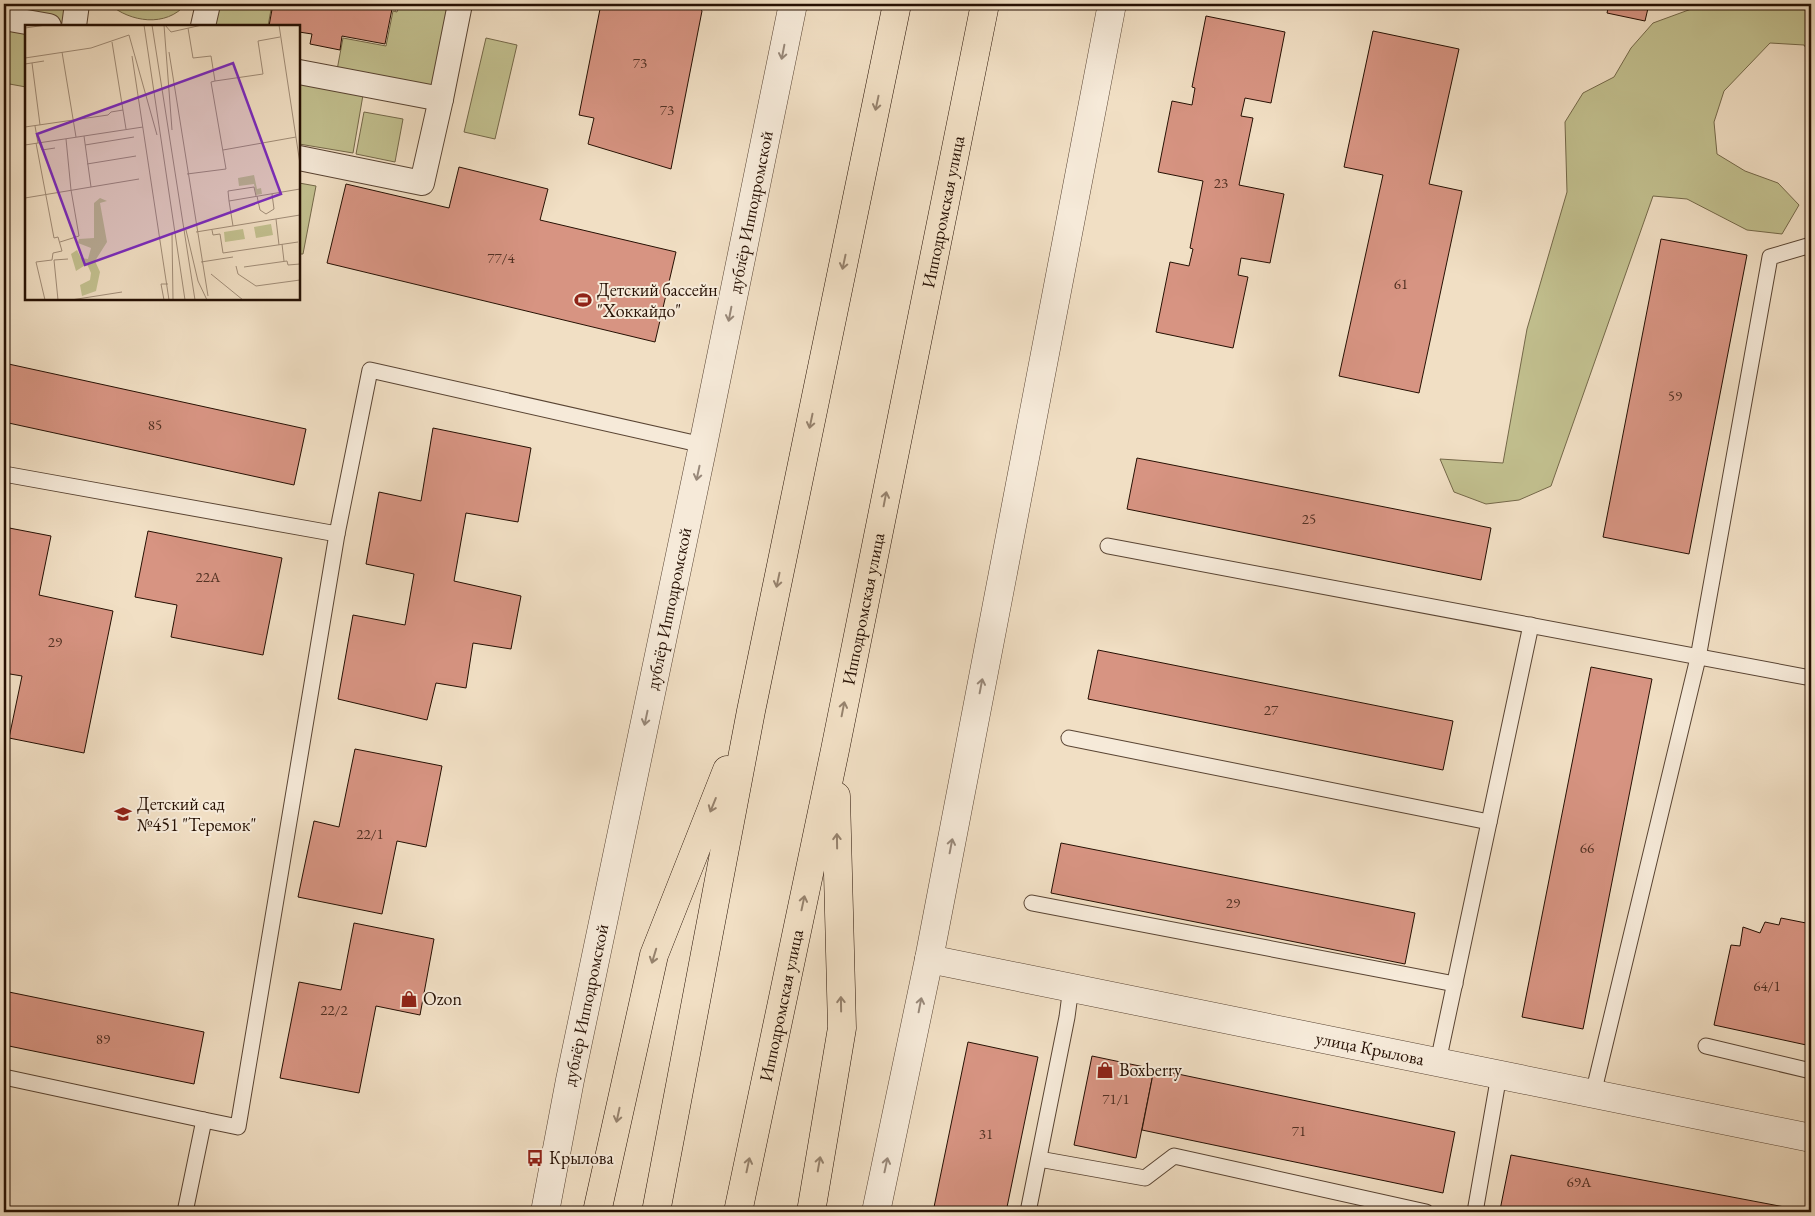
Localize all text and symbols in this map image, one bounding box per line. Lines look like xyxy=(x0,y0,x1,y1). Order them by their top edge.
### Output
inset map xyxy=(25,25,300,300)
one-way arrow xyxy=(778,43,787,59)
house number: 73 xyxy=(633,53,647,72)
one-way arrow xyxy=(871,95,881,111)
house number: 73 xyxy=(660,100,674,119)
street label: дублёр Ипподромской xyxy=(722,128,778,295)
street label: Ипподромская улица xyxy=(916,133,969,290)
house number: 23 xyxy=(1214,173,1228,192)
house number: 77/4 xyxy=(487,248,516,267)
one-way arrow xyxy=(839,254,848,270)
house number: 61 xyxy=(1394,274,1408,293)
place label: Детский бассейн "Хоккайдо" xyxy=(597,278,718,322)
sports icon: Детский бассейн "Хоккайдо" xyxy=(573,290,593,310)
one-way arrow xyxy=(725,305,734,321)
house number: 59 xyxy=(1668,386,1682,405)
one-way arrow xyxy=(806,413,815,429)
house number: 85 xyxy=(148,415,162,434)
one-way arrow xyxy=(692,464,702,480)
one-way arrow xyxy=(881,491,891,507)
house number: 25 xyxy=(1302,509,1316,528)
street label: дублёр Ипподромской xyxy=(640,525,697,692)
street label: Ипподромская улица xyxy=(836,530,890,687)
house number: 22А xyxy=(196,567,221,586)
one-way arrow xyxy=(773,572,782,588)
house number: 29 xyxy=(48,632,62,651)
one-way arrow xyxy=(977,679,987,695)
house number: 27 xyxy=(1264,700,1279,719)
one-way arrow xyxy=(839,702,848,718)
one-way arrow xyxy=(641,709,650,725)
place label: Детский сад №451 "Теремок" xyxy=(137,792,256,836)
one-way arrow xyxy=(708,797,718,812)
school or university icon: Детский сад №451 "Теремок" xyxy=(113,804,133,824)
house number: 22/1 xyxy=(356,824,384,843)
one-way arrow xyxy=(832,833,842,850)
one-way arrow xyxy=(947,838,956,854)
house number: 66 xyxy=(1580,838,1594,857)
house number: 29 xyxy=(1226,893,1240,912)
one-way arrow xyxy=(799,895,808,911)
street label: дублёр Ипподромской xyxy=(557,921,614,1088)
street label: Ипподромская улица xyxy=(754,926,808,1084)
one-way arrow xyxy=(648,948,658,964)
house number: 64/1 xyxy=(1753,976,1781,995)
place label: Ozon xyxy=(423,987,462,1010)
shop icon: Ozon xyxy=(399,989,419,1009)
one-way arrow xyxy=(837,996,846,1012)
one-way arrow xyxy=(916,998,925,1014)
house number: 22/2 xyxy=(320,1000,349,1019)
street label: улица Крылова xyxy=(1314,1026,1427,1070)
house number: 89 xyxy=(96,1029,110,1048)
place label: Boxberry xyxy=(1119,1058,1182,1081)
shop icon: Boxberry xyxy=(1095,1060,1115,1080)
house number: 71/1 xyxy=(1102,1089,1130,1108)
one-way arrow xyxy=(613,1106,623,1122)
house number: 71 xyxy=(1292,1121,1306,1140)
house number: 31 xyxy=(979,1124,993,1143)
place label: Крылова xyxy=(549,1146,614,1169)
bus stop icon: Крылова xyxy=(525,1148,545,1168)
one-way arrow xyxy=(744,1157,753,1173)
one-way arrow xyxy=(815,1157,825,1173)
one-way arrow xyxy=(882,1157,892,1173)
house number: 69А xyxy=(1567,1172,1592,1191)

